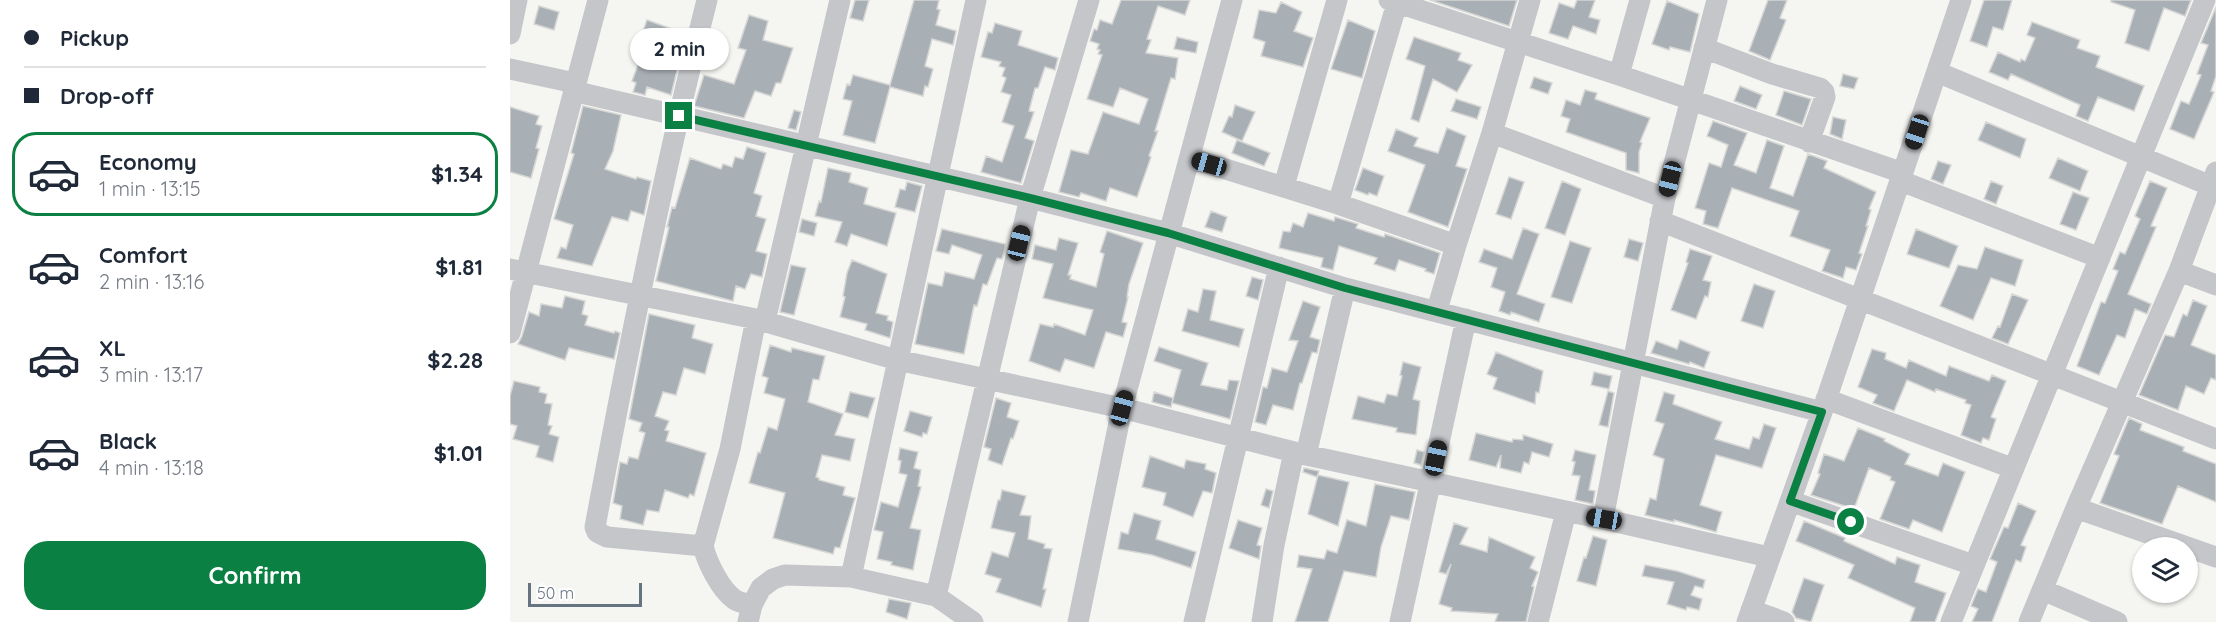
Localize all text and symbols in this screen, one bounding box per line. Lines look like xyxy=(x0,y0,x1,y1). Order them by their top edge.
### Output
text: Pickup xyxy=(60,24,129,52)
callout: 2 min xyxy=(630,29,729,71)
text: 2 min xyxy=(653,36,706,61)
text: Drop-off xyxy=(60,82,154,110)
route end xyxy=(665,102,692,129)
car xyxy=(1903,112,1931,152)
icon: car xyxy=(27,147,81,201)
text: Economy xyxy=(99,148,197,176)
car xyxy=(1189,150,1229,178)
car xyxy=(1657,159,1683,199)
text: $1.34 xyxy=(431,160,483,188)
text: 1 min · 13:15 xyxy=(99,176,201,201)
car xyxy=(1006,223,1032,263)
icon: car xyxy=(27,240,81,294)
text: Comfort xyxy=(99,241,188,269)
text: $1.81 xyxy=(435,253,483,281)
text: 2 min · 13:16 xyxy=(99,269,204,294)
icon: car xyxy=(27,333,81,387)
text: XL xyxy=(99,334,126,362)
text: $2.28 xyxy=(427,346,483,374)
text: 3 min · 13:17 xyxy=(99,362,203,387)
car xyxy=(1109,388,1135,428)
icon: car xyxy=(27,426,81,480)
text: Black xyxy=(99,427,157,455)
text: $1.01 xyxy=(434,439,483,467)
car xyxy=(1423,439,1449,477)
text: 4 min · 13:18 xyxy=(99,455,204,480)
car xyxy=(1585,507,1623,531)
route start xyxy=(1837,508,1864,535)
map controls xyxy=(2132,537,2198,603)
button: layers xyxy=(2132,537,2198,603)
button: Confirm xyxy=(24,541,486,610)
scale bar xyxy=(528,580,642,608)
text: 50 m xyxy=(537,583,574,603)

